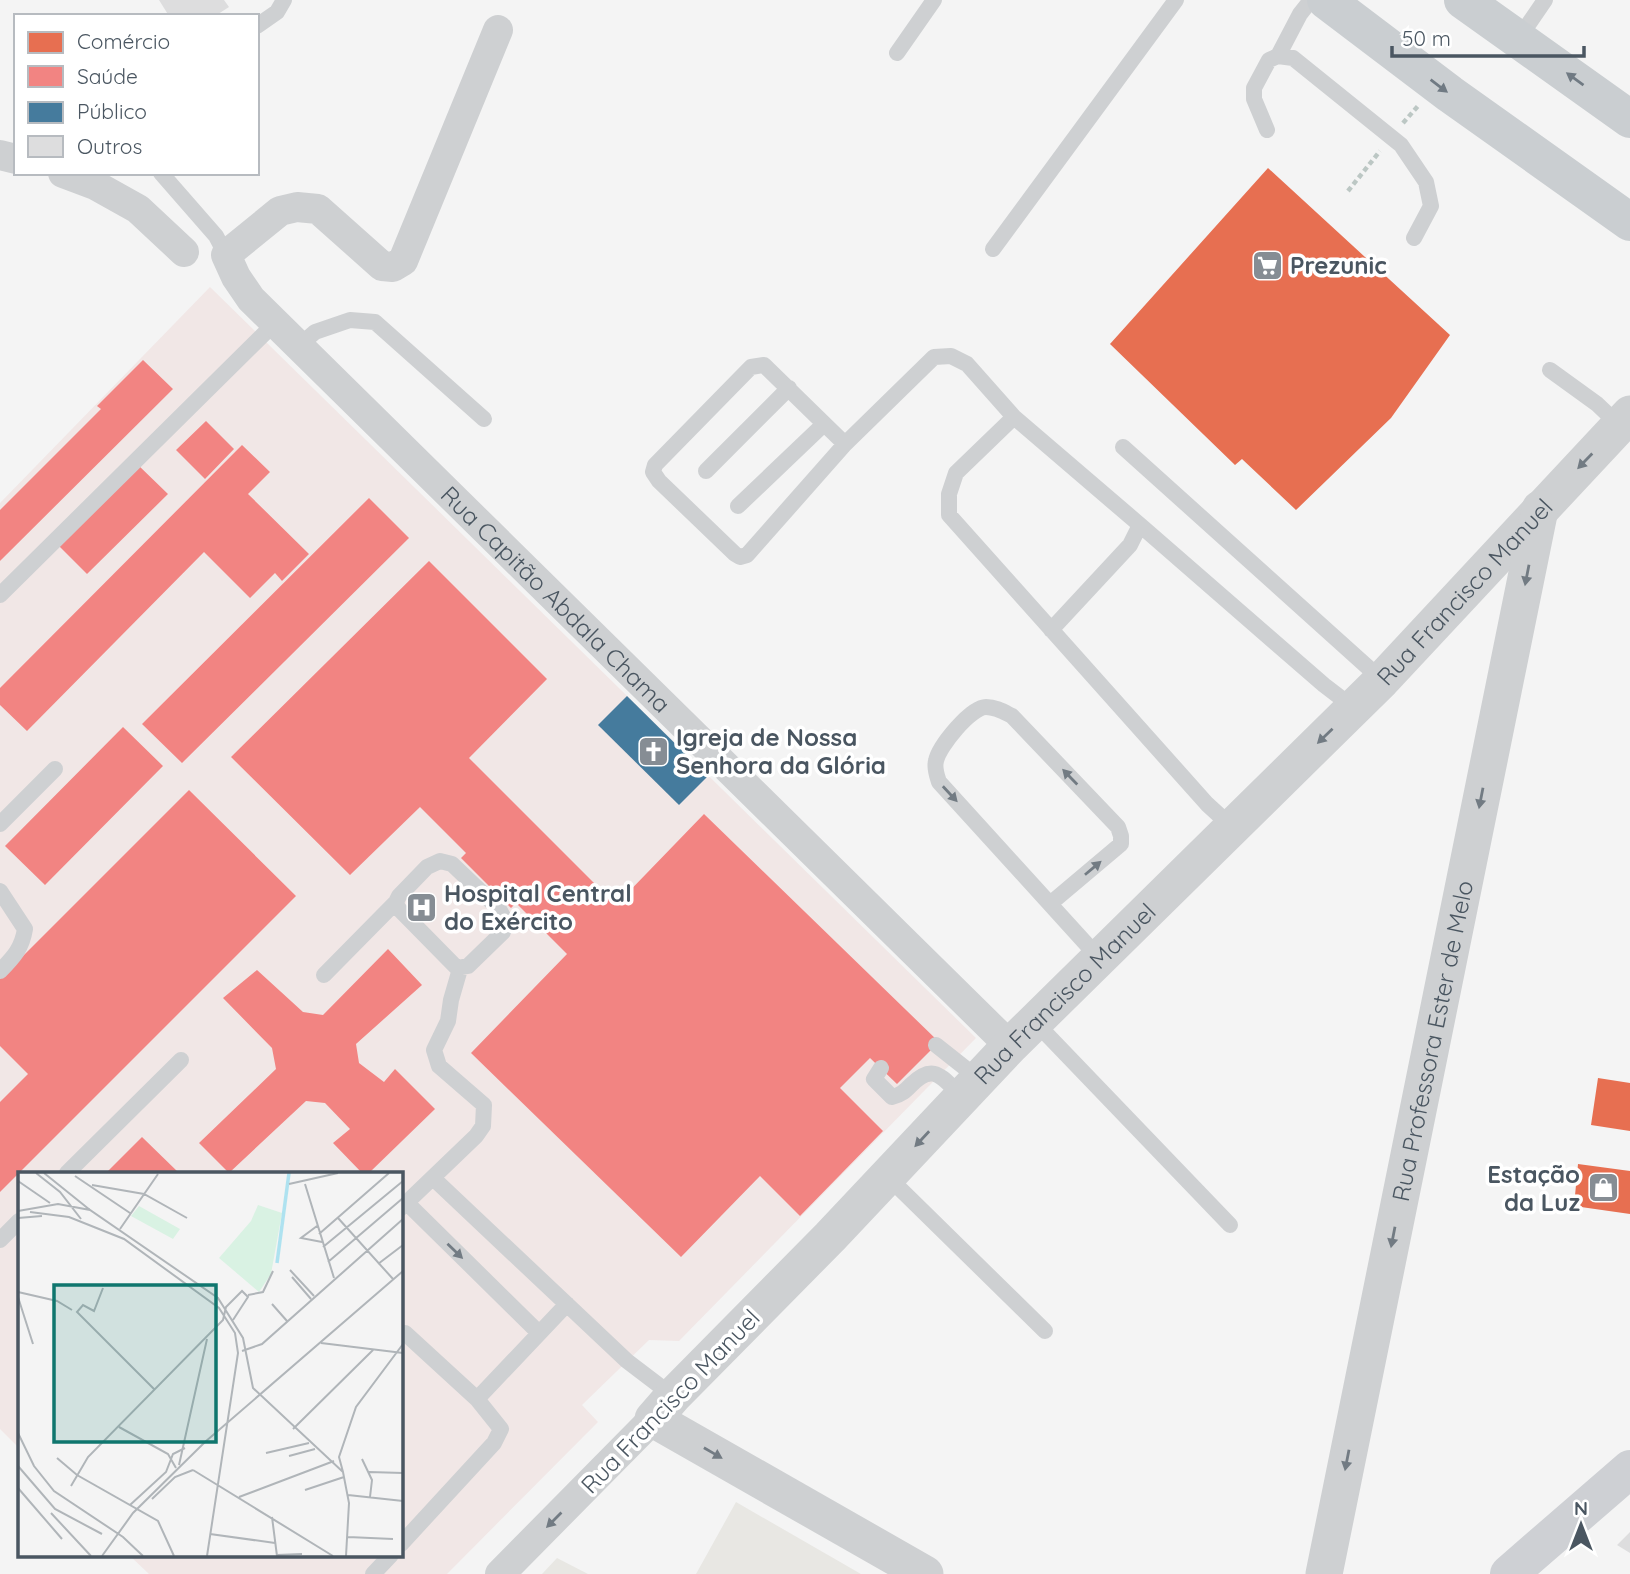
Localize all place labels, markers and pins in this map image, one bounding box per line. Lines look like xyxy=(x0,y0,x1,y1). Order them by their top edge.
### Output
supermarket icon: Prezunic xyxy=(1250,248,1284,282)
place label: Prezunic xyxy=(1290,250,1387,280)
place label: Igreja de Nossa Senhora da Glória xyxy=(676,722,886,780)
church icon: Igreja de Nossa Senhora da Glória xyxy=(636,734,670,768)
place label: Hospital Central do Exército xyxy=(444,878,632,936)
hospital icon: Hospital Central do Exército xyxy=(404,890,438,924)
place label: Estação da Luz xyxy=(1487,1159,1580,1217)
shop icon: Estação da Luz xyxy=(1586,1171,1620,1205)

